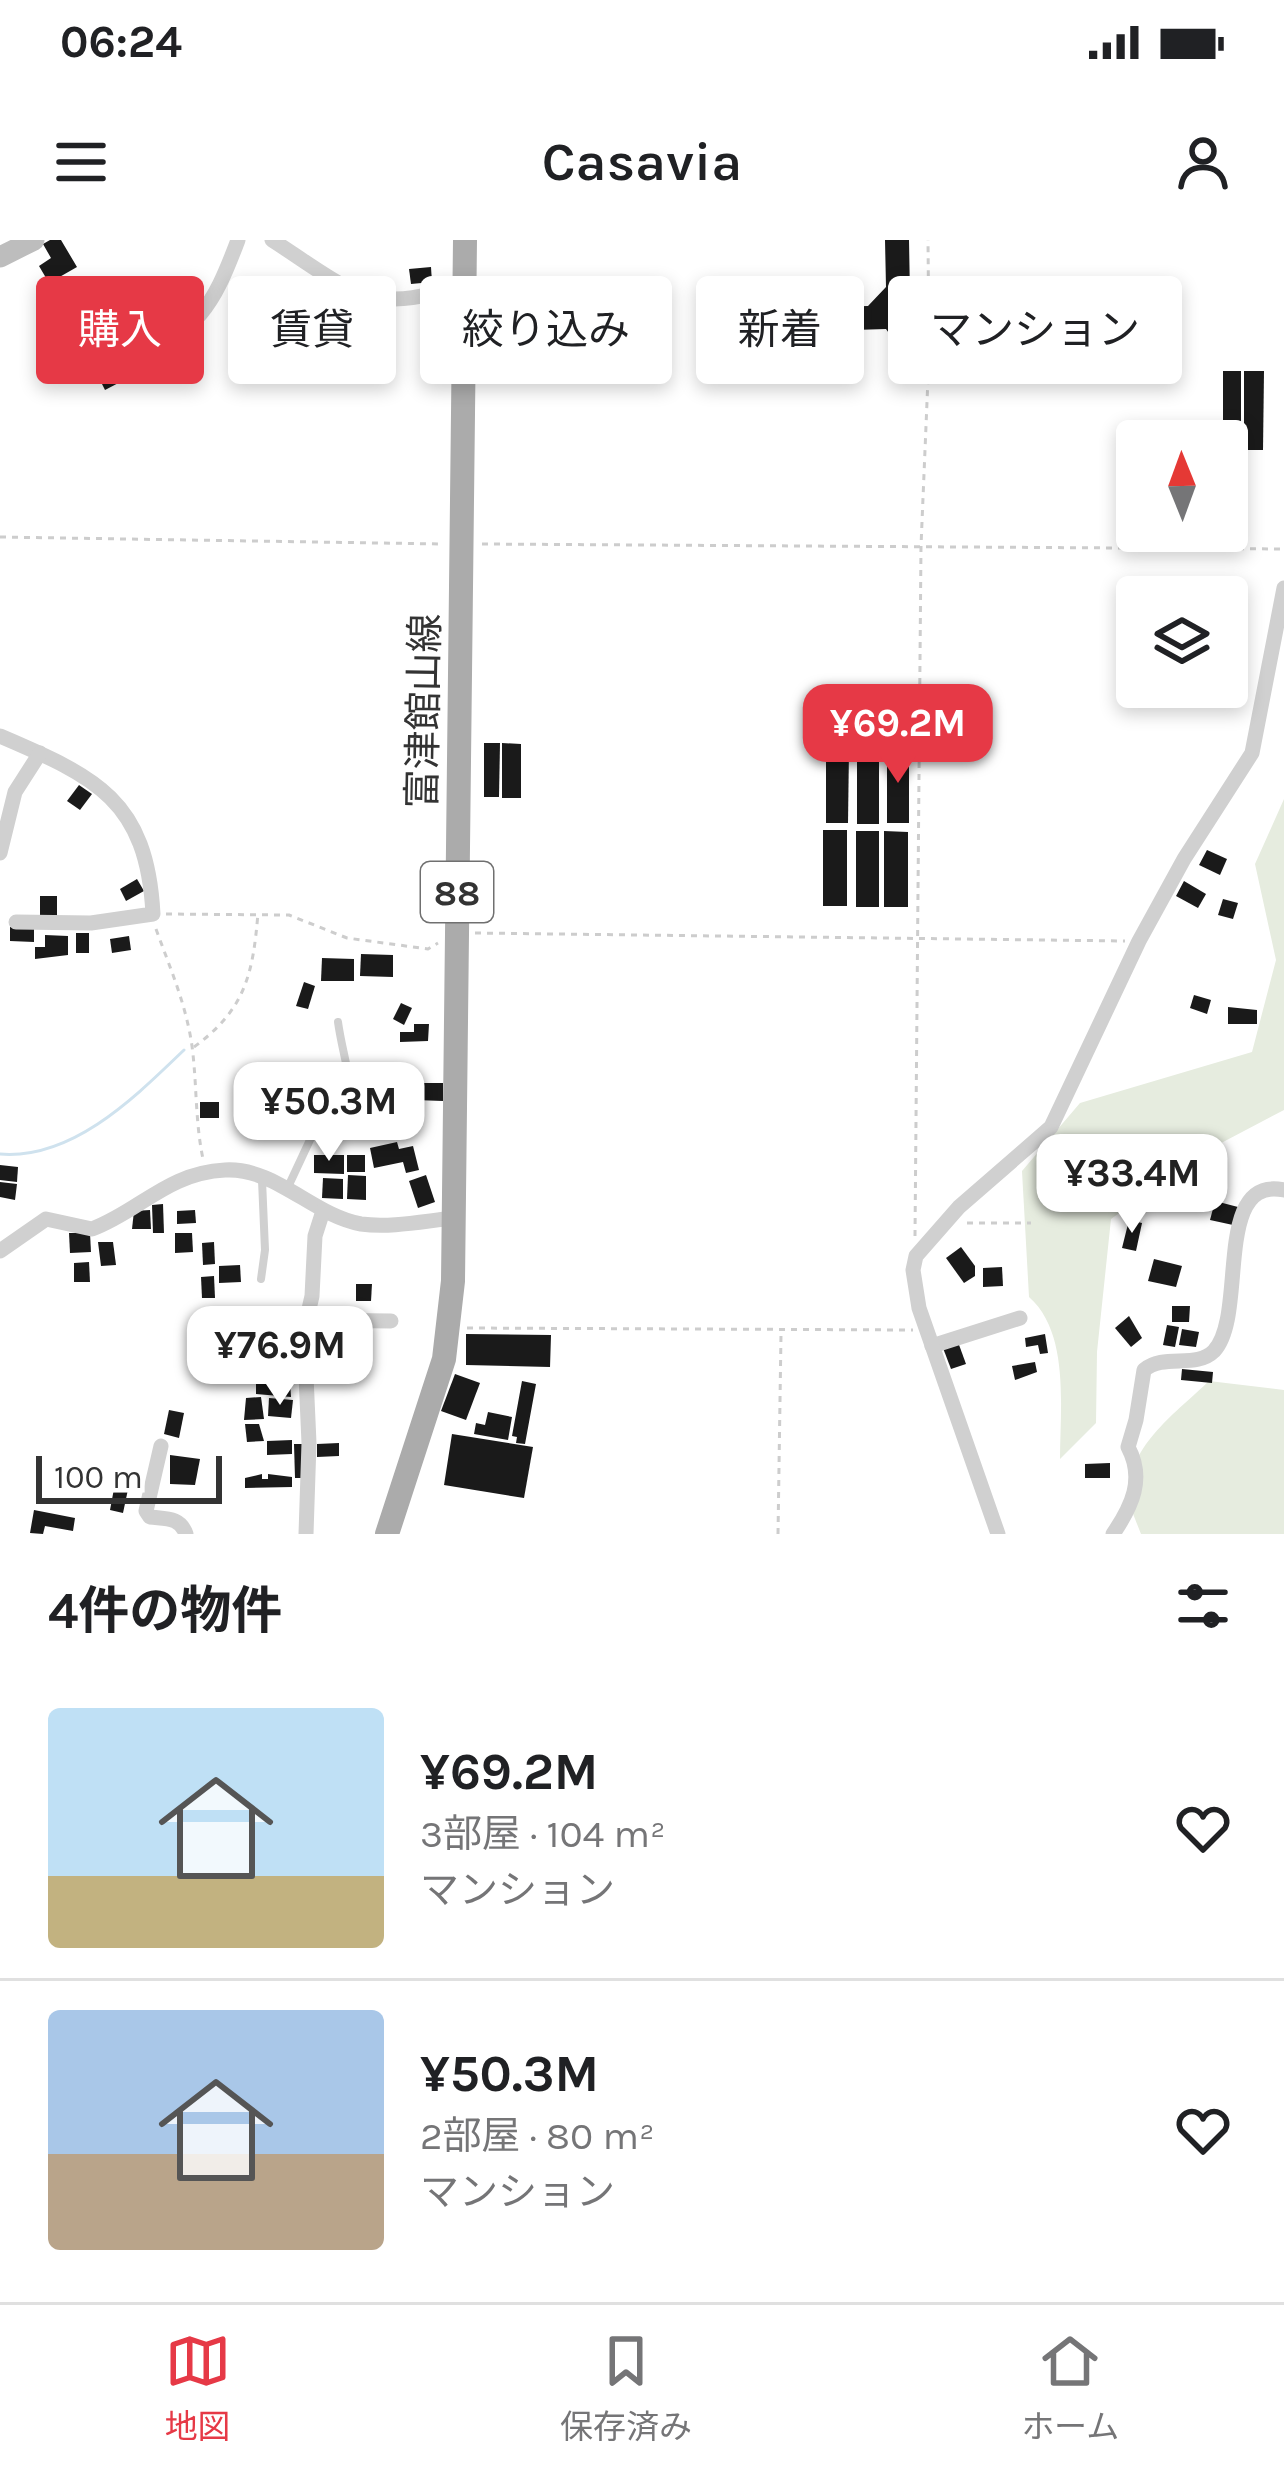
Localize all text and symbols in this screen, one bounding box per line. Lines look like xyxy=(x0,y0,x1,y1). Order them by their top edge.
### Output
text: 06:24 xyxy=(60,16,182,68)
icon: menu xyxy=(48,129,114,195)
icon: person xyxy=(1170,129,1236,195)
text: Casavia xyxy=(542,130,742,194)
chip: 購入 xyxy=(36,276,204,384)
chip: 賃貸 xyxy=(228,276,396,384)
chip: 絞り込み xyxy=(420,276,672,384)
chip: 新着 xyxy=(696,276,864,384)
chip: マンション xyxy=(888,276,1182,384)
north arrow xyxy=(1116,420,1248,552)
map controls xyxy=(1116,420,1248,708)
button: layers xyxy=(1116,576,1248,708)
street label: 富津館山線 xyxy=(399,613,449,809)
pin: ¥69.2M xyxy=(800,684,996,786)
text: ¥69.2M xyxy=(830,700,966,746)
road number: 88 xyxy=(421,862,493,922)
pin: ¥50.3M xyxy=(231,1062,427,1164)
text: ¥50.3M xyxy=(261,1078,398,1124)
pin: ¥33.4M xyxy=(1034,1134,1230,1236)
text: ¥33.4M xyxy=(1063,1150,1201,1196)
pin: ¥76.9M xyxy=(182,1306,378,1408)
text: ¥76.9M xyxy=(214,1322,346,1368)
scale bar xyxy=(36,1450,222,1503)
text: 100 m xyxy=(54,1458,143,1496)
icon: filters xyxy=(1170,1573,1236,1639)
text: 4件の物件 xyxy=(48,1581,282,1641)
text: ¥69.2M xyxy=(420,1742,598,1802)
icon: home xyxy=(144,1756,288,1900)
icon: heart xyxy=(1170,1795,1236,1861)
text: 3部屋 · 104 m² xyxy=(420,1811,666,1857)
text: マンション xyxy=(420,1867,615,1913)
text: ¥50.3M xyxy=(420,2044,599,2104)
icon: home xyxy=(144,2058,288,2202)
icon: heart xyxy=(1170,2097,1236,2163)
text: 2部屋 · 80 m² xyxy=(420,2113,655,2159)
text: マンション xyxy=(420,2169,615,2215)
tab: 地図 xyxy=(165,2328,231,2448)
tab: 保存済み xyxy=(560,2328,692,2448)
tab: ホーム xyxy=(1021,2328,1119,2448)

